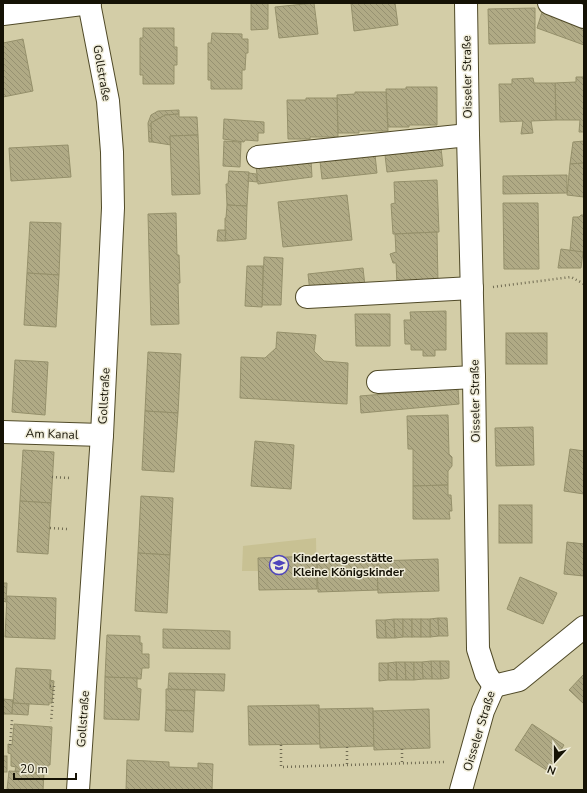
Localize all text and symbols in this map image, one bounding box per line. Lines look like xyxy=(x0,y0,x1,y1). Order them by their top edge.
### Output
street label: Oisseler Straße xyxy=(458,35,476,119)
street label: Gollstraße xyxy=(89,44,115,102)
street label: Oisseler Straße xyxy=(466,359,484,443)
street label: Gollstraße xyxy=(95,367,113,425)
street label: Am Kanal xyxy=(25,425,79,443)
place label: Kindertagesstätte Kleine Königskinder xyxy=(293,550,404,580)
school or university icon: Kindertagesstätte Kleine Königskinder xyxy=(268,554,290,576)
street label: Oisseler Straße xyxy=(459,689,499,773)
street label: Gollstraße xyxy=(73,690,93,748)
north arrow xyxy=(535,741,575,781)
scale bar xyxy=(14,755,76,781)
text: 20 m xyxy=(20,761,48,777)
text: N xyxy=(545,761,558,778)

